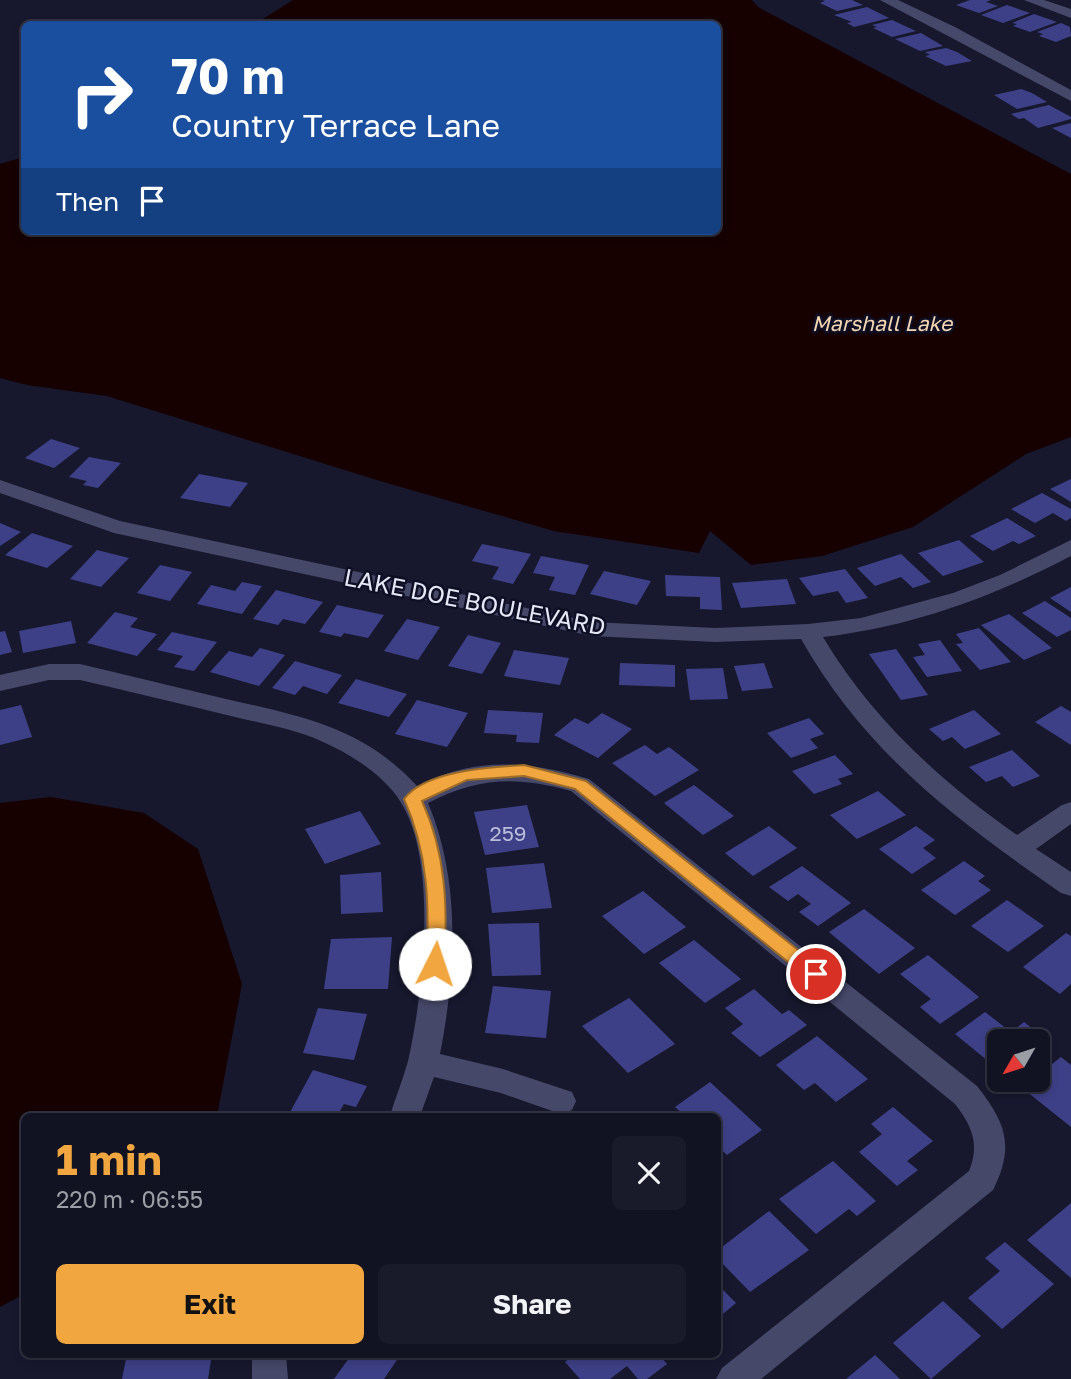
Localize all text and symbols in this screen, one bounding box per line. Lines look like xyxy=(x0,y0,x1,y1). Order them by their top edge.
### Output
text: 70 m xyxy=(171,46,285,105)
icon: right xyxy=(56,49,147,140)
text: Country Terrace Lane xyxy=(171,106,500,144)
icon: arrive xyxy=(133,182,171,220)
text: Then xyxy=(56,186,119,217)
water label: Marshall Lake xyxy=(812,310,954,336)
street label: LAKE DOE BOULEVARD xyxy=(342,561,608,641)
house number: 259 xyxy=(489,820,527,846)
position arrow xyxy=(398,927,472,1001)
pin xyxy=(786,944,846,1004)
icon: arrive xyxy=(797,955,835,993)
north arrow xyxy=(987,1029,1050,1092)
map controls xyxy=(987,1029,1050,1092)
text: 1 min xyxy=(56,1134,162,1184)
button: close xyxy=(612,1136,686,1210)
text: 220 m · 06:55 xyxy=(56,1185,203,1213)
button: Exit xyxy=(56,1264,364,1344)
button: Share xyxy=(378,1264,686,1344)

